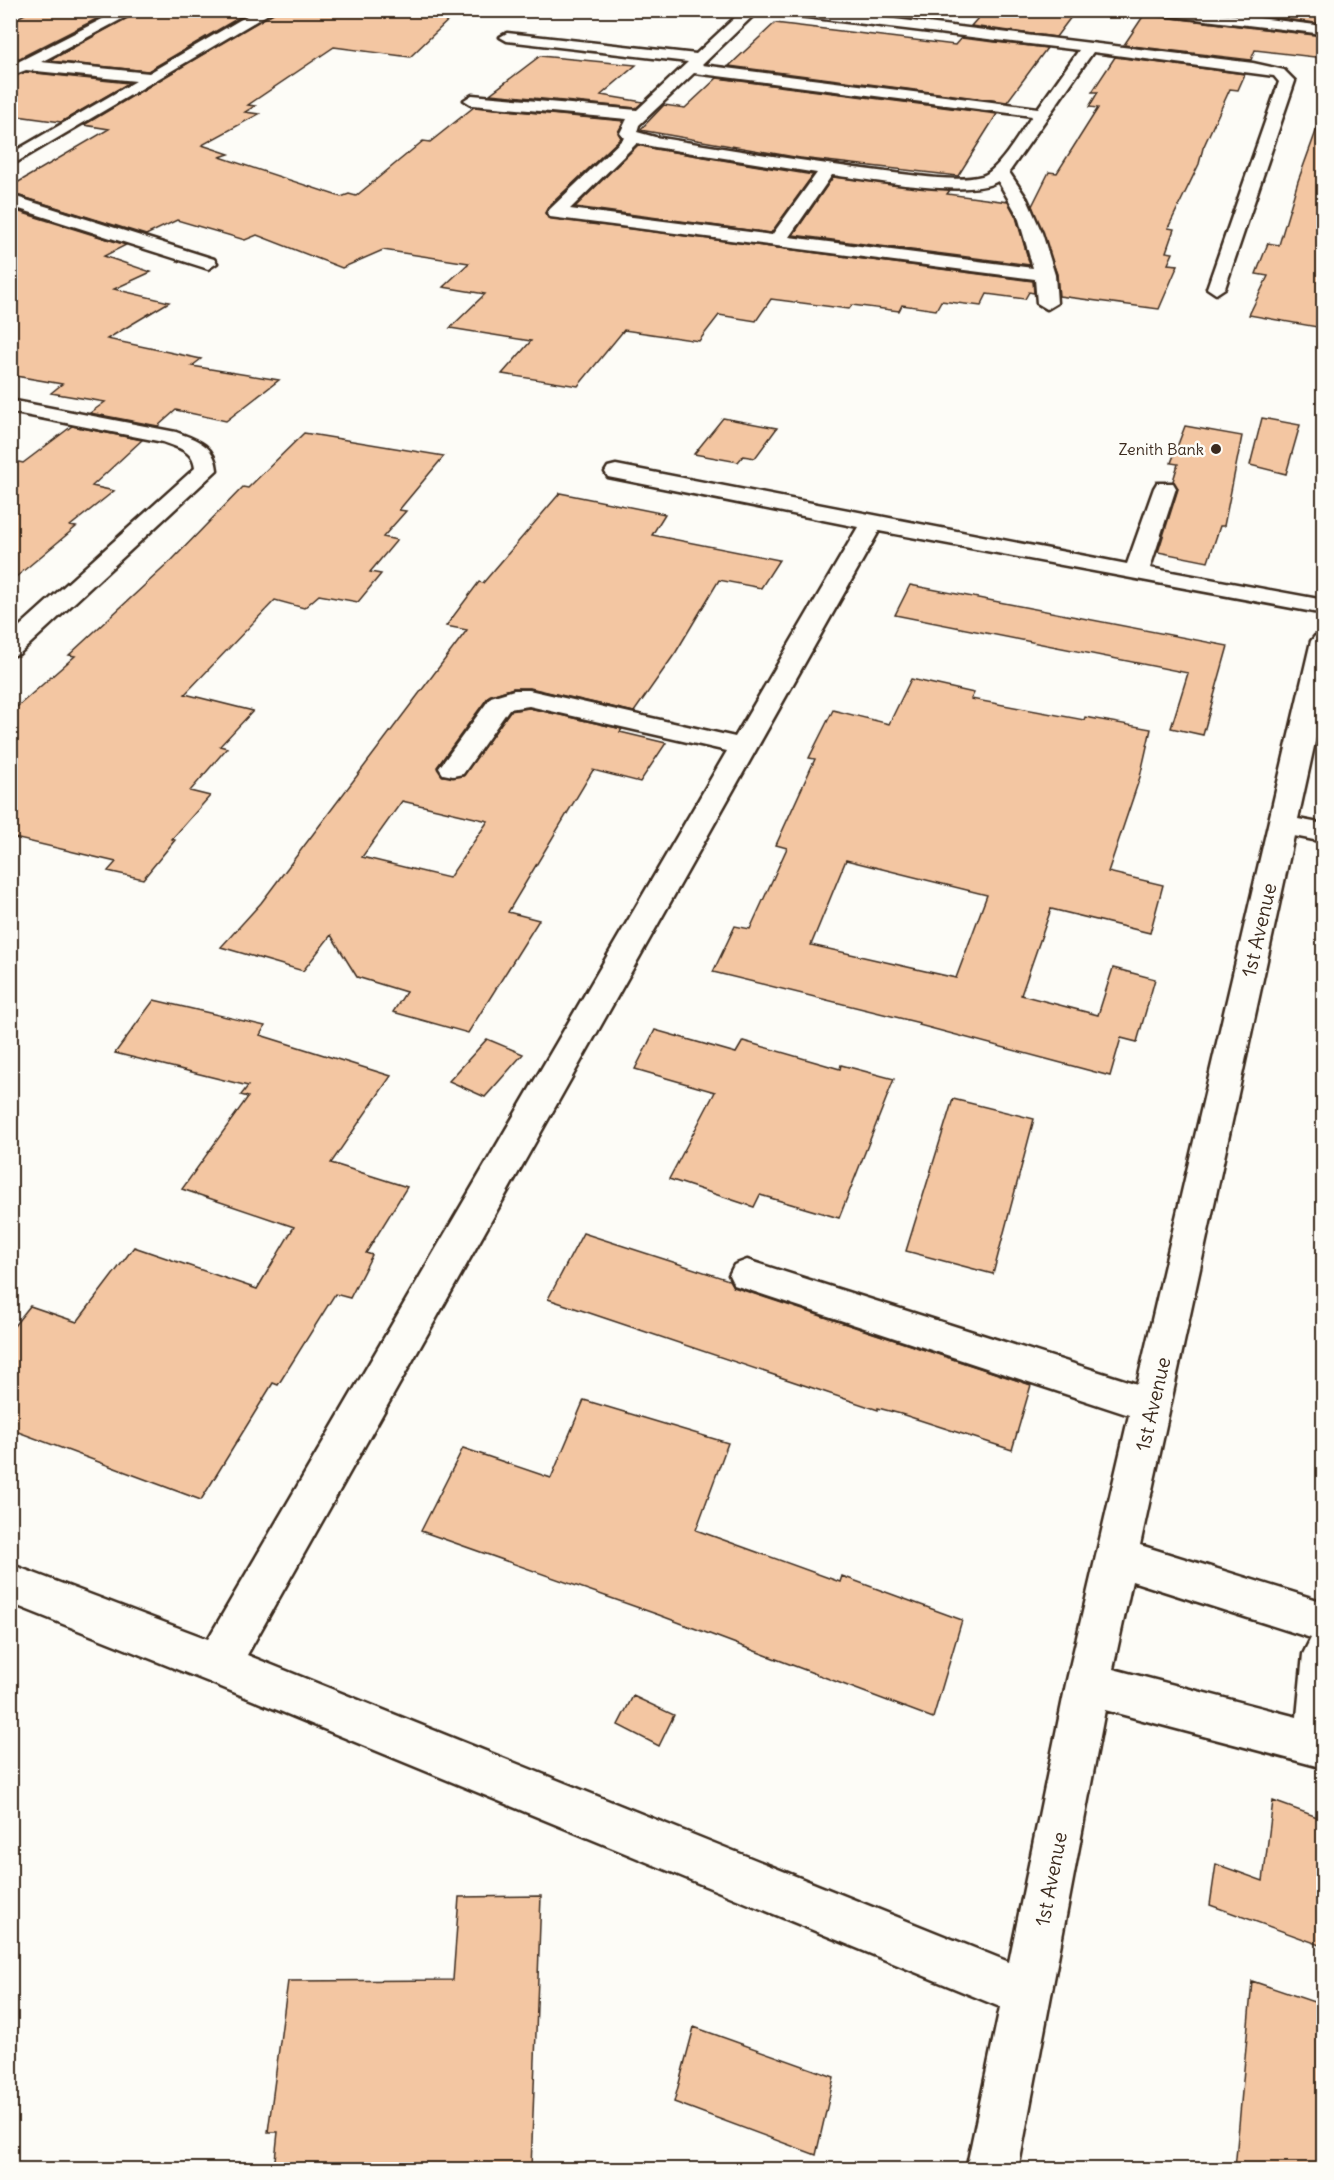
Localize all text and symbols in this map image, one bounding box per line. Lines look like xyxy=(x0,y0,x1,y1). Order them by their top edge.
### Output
place label: Zenith Bank xyxy=(1119,439,1204,459)
marker: Zenith Bank xyxy=(1209,442,1223,456)
street label: 1st Avenue xyxy=(1236,881,1281,979)
street label: 1st Avenue xyxy=(1130,1355,1175,1453)
street label: 1st Avenue xyxy=(1029,1830,1072,1928)

